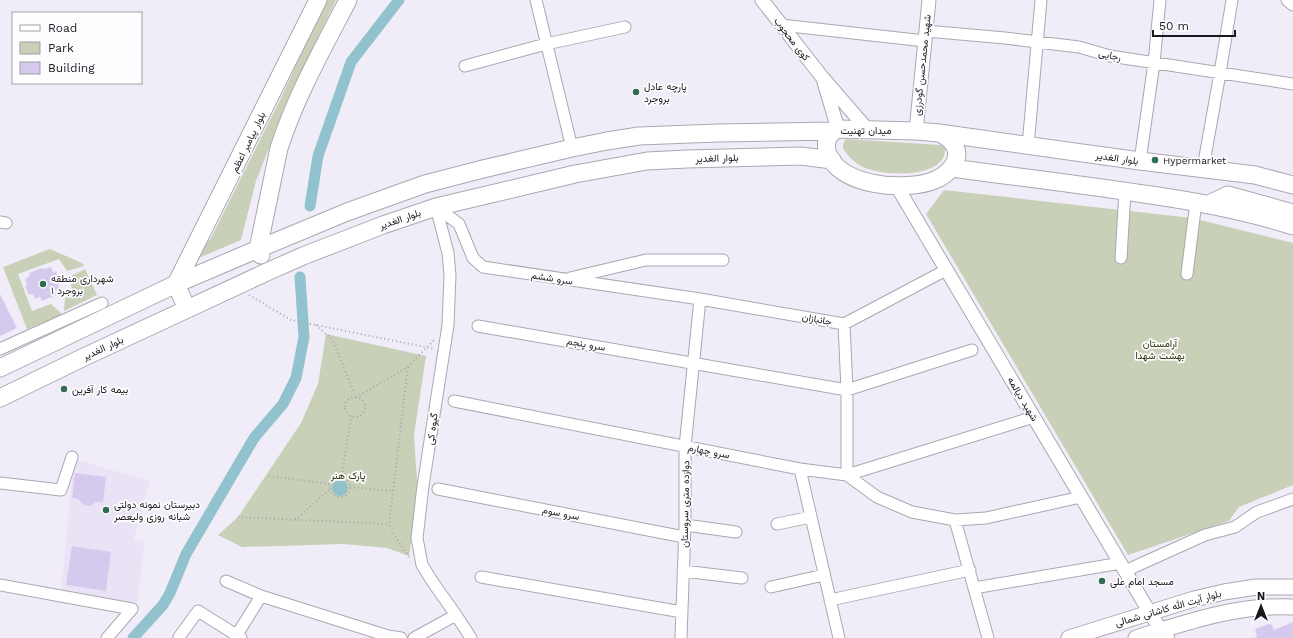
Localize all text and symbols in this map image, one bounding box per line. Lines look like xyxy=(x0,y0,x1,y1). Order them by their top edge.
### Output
legend xyxy=(12,12,142,84)
scale bar xyxy=(1153,12,1235,38)
street label: شهید محمدحسن گودرزی xyxy=(911,14,934,116)
street label: کوی محجوب xyxy=(771,15,813,64)
text: 50 m xyxy=(1159,19,1189,33)
text: Road xyxy=(48,21,77,35)
text: Park xyxy=(48,41,74,55)
street label: رجایی xyxy=(1097,47,1122,64)
text: Building xyxy=(48,61,95,75)
place label: پارچه عادل بروجرد xyxy=(644,81,687,105)
marker: پارچه عادل بروجرد xyxy=(631,87,641,97)
street label: بلوار پیامبر اعظم xyxy=(229,110,269,175)
street label: میدان تهنیت xyxy=(840,125,892,137)
street label: بلوار الغدیر xyxy=(1094,149,1139,167)
street label: بلوار الغدیر xyxy=(694,152,739,165)
marker: Hypermarket xyxy=(1150,155,1160,165)
place label: Hypermarket xyxy=(1163,155,1227,166)
street label: بلوار الغدیر xyxy=(377,207,423,233)
street label: سرو ششم xyxy=(530,269,574,288)
place label: شهرداری منطقه ۱ بروجرد xyxy=(51,273,114,297)
marker: شهرداری منطقه ۱ بروجرد xyxy=(38,279,48,289)
street label: جانبازان xyxy=(801,311,833,328)
street label: بلوار الغدیر xyxy=(80,334,125,363)
street label: سرو پنجم xyxy=(565,335,606,355)
park label: آرامستان بهشت شهدا xyxy=(1135,338,1185,362)
street label: شهید دیالمه xyxy=(1005,375,1041,424)
marker: بیمه کار آفرین xyxy=(59,384,69,394)
place label: بیمه کار آفرین xyxy=(72,384,128,396)
street label: گیوه کی xyxy=(424,412,441,446)
street label: سرو چهارم xyxy=(687,442,731,462)
street label: دوازده متری سروستان xyxy=(679,460,692,548)
park label: پارک هنر xyxy=(330,470,365,483)
place label: دبیرستان نمونه دولتی شبانه روزی ولیعصر xyxy=(113,499,200,523)
street label: سرو سوم xyxy=(541,504,581,523)
marker: دبیرستان نمونه دولتی شبانه روزی ولیعصر xyxy=(101,505,111,515)
marker: مسجد امام علی xyxy=(1097,576,1107,586)
place label: مسجد امام علی xyxy=(1110,576,1174,588)
north arrow xyxy=(1241,586,1281,626)
street label: بلوار آیت الله کاشانی شمالی xyxy=(1114,588,1223,629)
text: N xyxy=(1257,590,1265,603)

